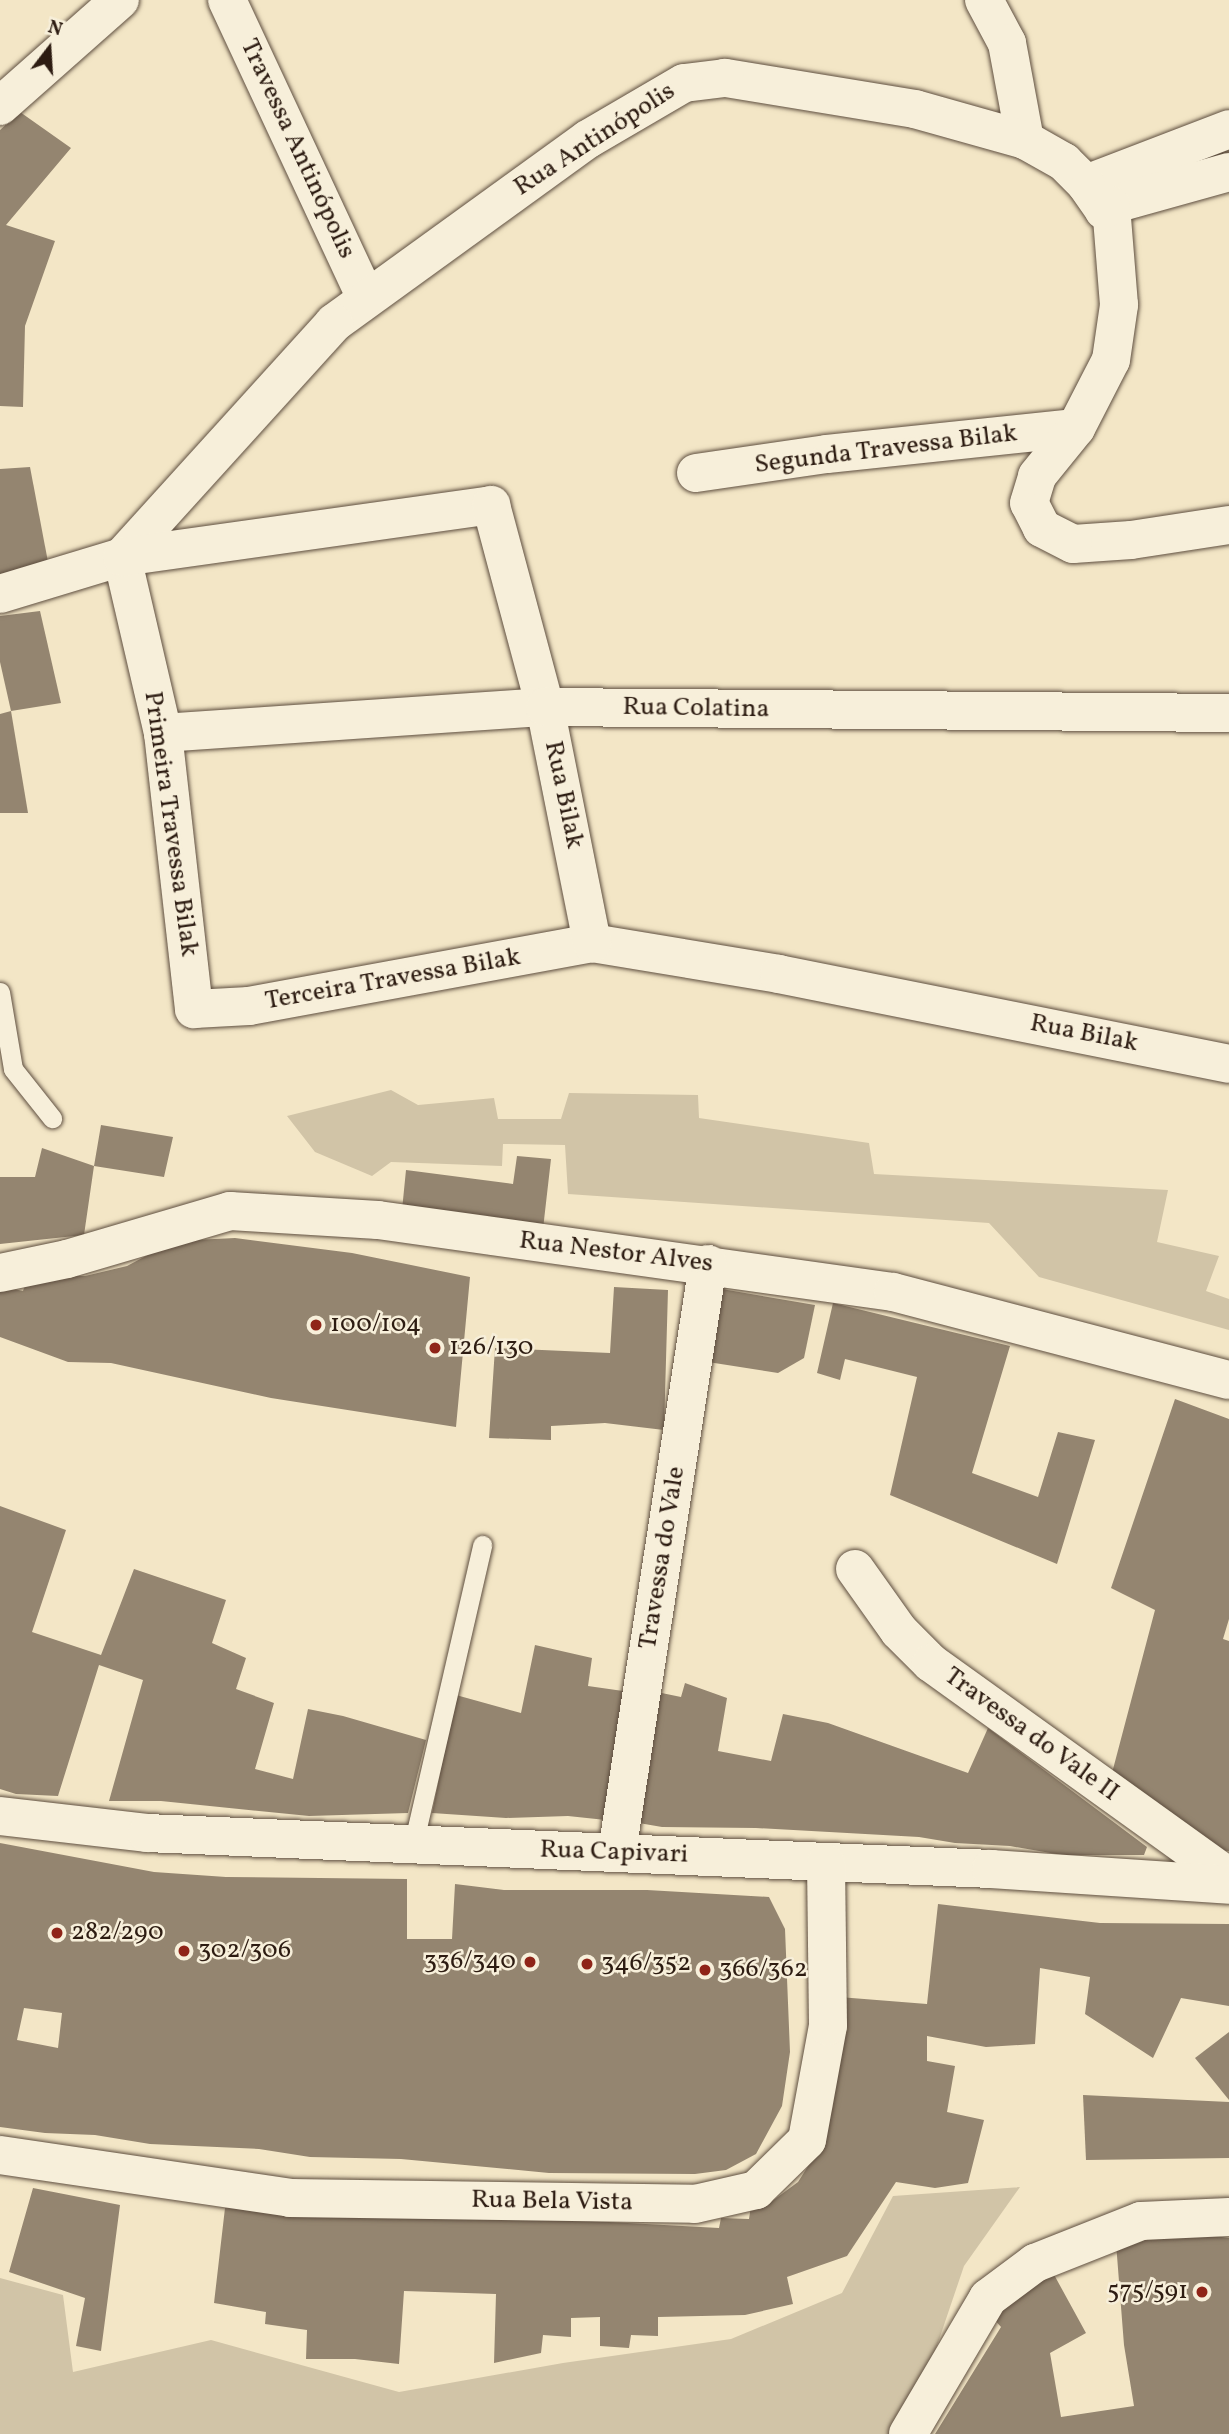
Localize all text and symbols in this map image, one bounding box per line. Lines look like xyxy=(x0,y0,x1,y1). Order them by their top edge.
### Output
north arrow xyxy=(14,14,84,84)
text: N xyxy=(45,14,66,43)
street label: Travessa Antinópolis xyxy=(232,34,362,264)
street label: Rua Antinópolis xyxy=(509,76,681,204)
street label: Segunda Travessa Bilak xyxy=(752,418,1020,482)
street label: Primeira Travessa Bilak xyxy=(136,689,204,959)
street label: Rua Colatina xyxy=(622,692,770,726)
street label: Rua Bilak xyxy=(536,738,590,852)
street label: Terceira Travessa Bilak xyxy=(262,942,524,1018)
street label: Rua Bilak xyxy=(1027,1008,1141,1060)
street label: Rua Nestor Alves xyxy=(517,1226,715,1280)
place label: 100/104 xyxy=(330,1309,421,1341)
marker: 100/104 xyxy=(308,1317,324,1333)
place label: 126/130 xyxy=(449,1332,533,1364)
marker: 126/130 xyxy=(427,1340,443,1356)
street label: Travessa do Vale xyxy=(633,1464,693,1652)
street label: Travessa do Vale II xyxy=(937,1661,1125,1809)
street label: Rua Capivari xyxy=(539,1835,689,1871)
place label: 282/290 xyxy=(71,1917,164,1949)
marker: 282/290 xyxy=(49,1925,65,1941)
place label: 302/306 xyxy=(198,1935,291,1967)
marker: 302/306 xyxy=(176,1943,192,1959)
place label: 336/340 xyxy=(424,1946,516,1978)
place label: 346/352 xyxy=(601,1948,691,1980)
marker: 336/340 xyxy=(522,1954,538,1970)
place label: 366/362 xyxy=(719,1954,808,1986)
marker: 346/352 xyxy=(579,1956,595,1972)
marker: 366/362 xyxy=(697,1962,713,1978)
street label: Rua Bela Vista xyxy=(470,2185,634,2219)
place label: 575/591 xyxy=(1107,2276,1188,2308)
marker: 575/591 xyxy=(1194,2284,1210,2300)

